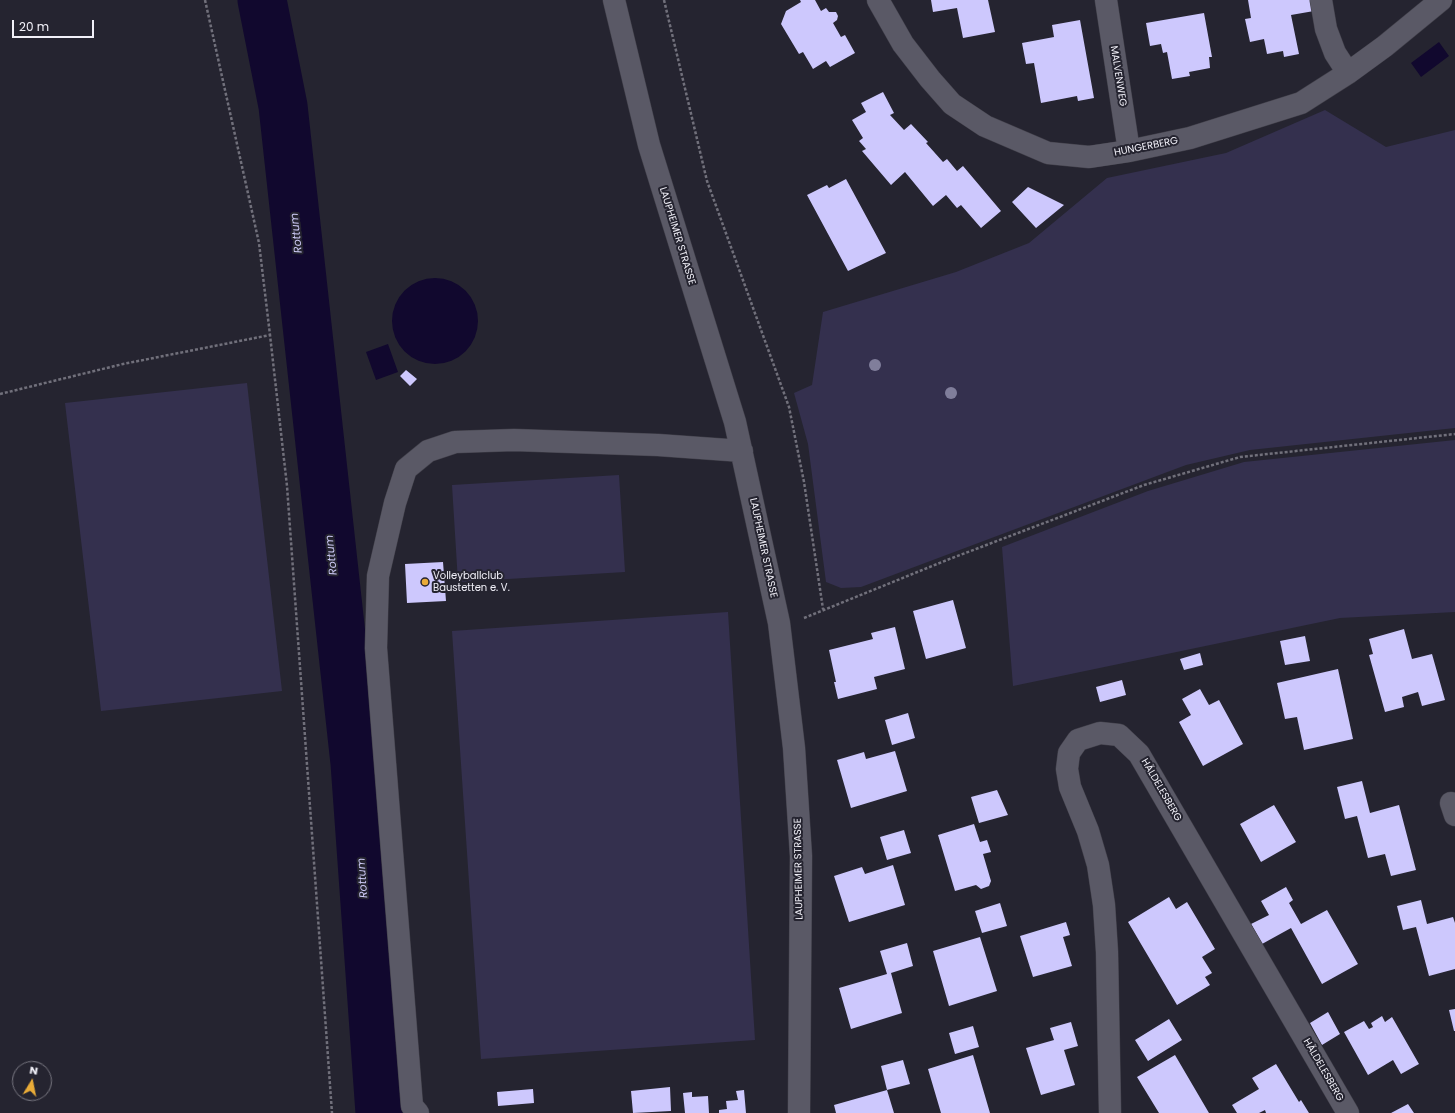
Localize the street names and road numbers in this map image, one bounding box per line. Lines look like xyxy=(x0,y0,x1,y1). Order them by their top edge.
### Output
street label: MALVENWEG xyxy=(1107,45,1129,107)
street label: HUNGERBERG xyxy=(1113,135,1179,159)
street label: LAUPHEIMER STRASSE xyxy=(656,186,698,286)
street label: LAUPHEIMER STRASSE xyxy=(747,497,779,599)
street label: HÄLDELESBERG xyxy=(1138,756,1184,824)
street label: LAUPHEIMER STRASSE xyxy=(792,818,806,920)
street label: HÄLDELESBERG xyxy=(1300,1036,1346,1104)

